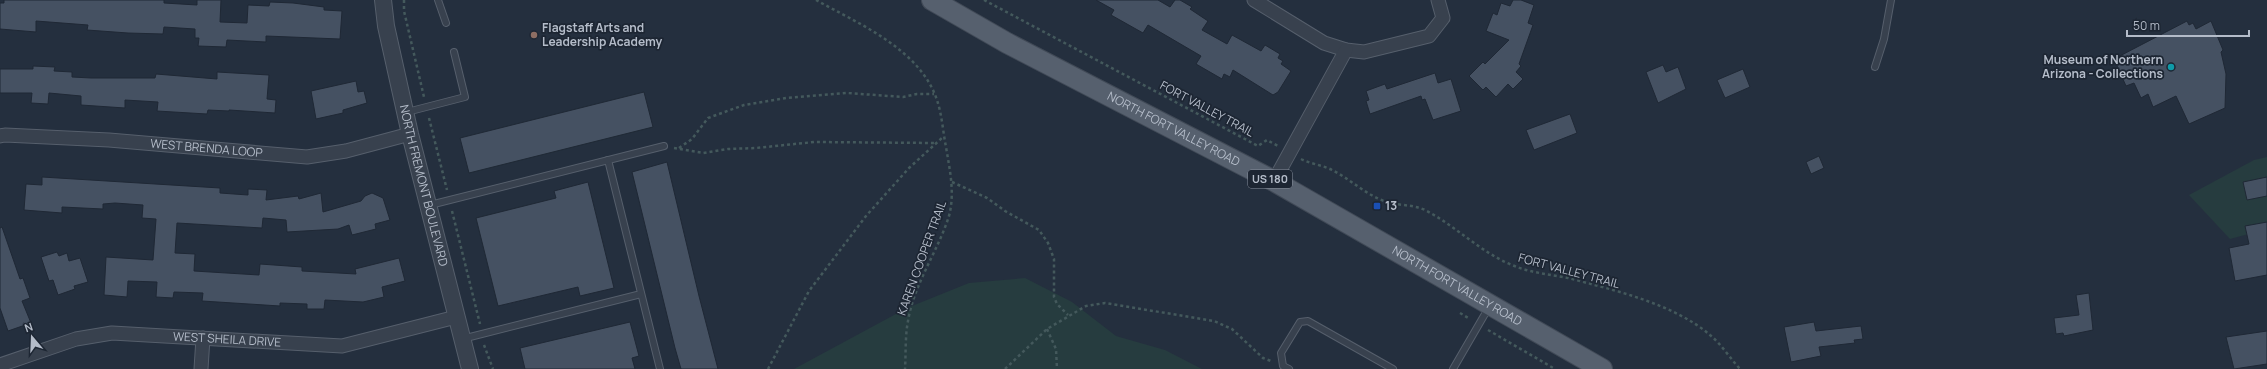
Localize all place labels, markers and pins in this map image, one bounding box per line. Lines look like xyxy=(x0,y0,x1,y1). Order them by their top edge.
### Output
place label: Flagstaff Arts and Leadership Academy xyxy=(542,19,663,50)
marker: Flagstaff Arts and Leadership Academy xyxy=(529,30,539,40)
place label: Museum of Northern Arizona - Collections xyxy=(2042,51,2163,82)
marker: Museum of Northern Arizona - Collections xyxy=(2166,62,2176,72)
place label: 13 xyxy=(1385,197,1397,214)
marker: 13 xyxy=(1372,201,1382,211)

